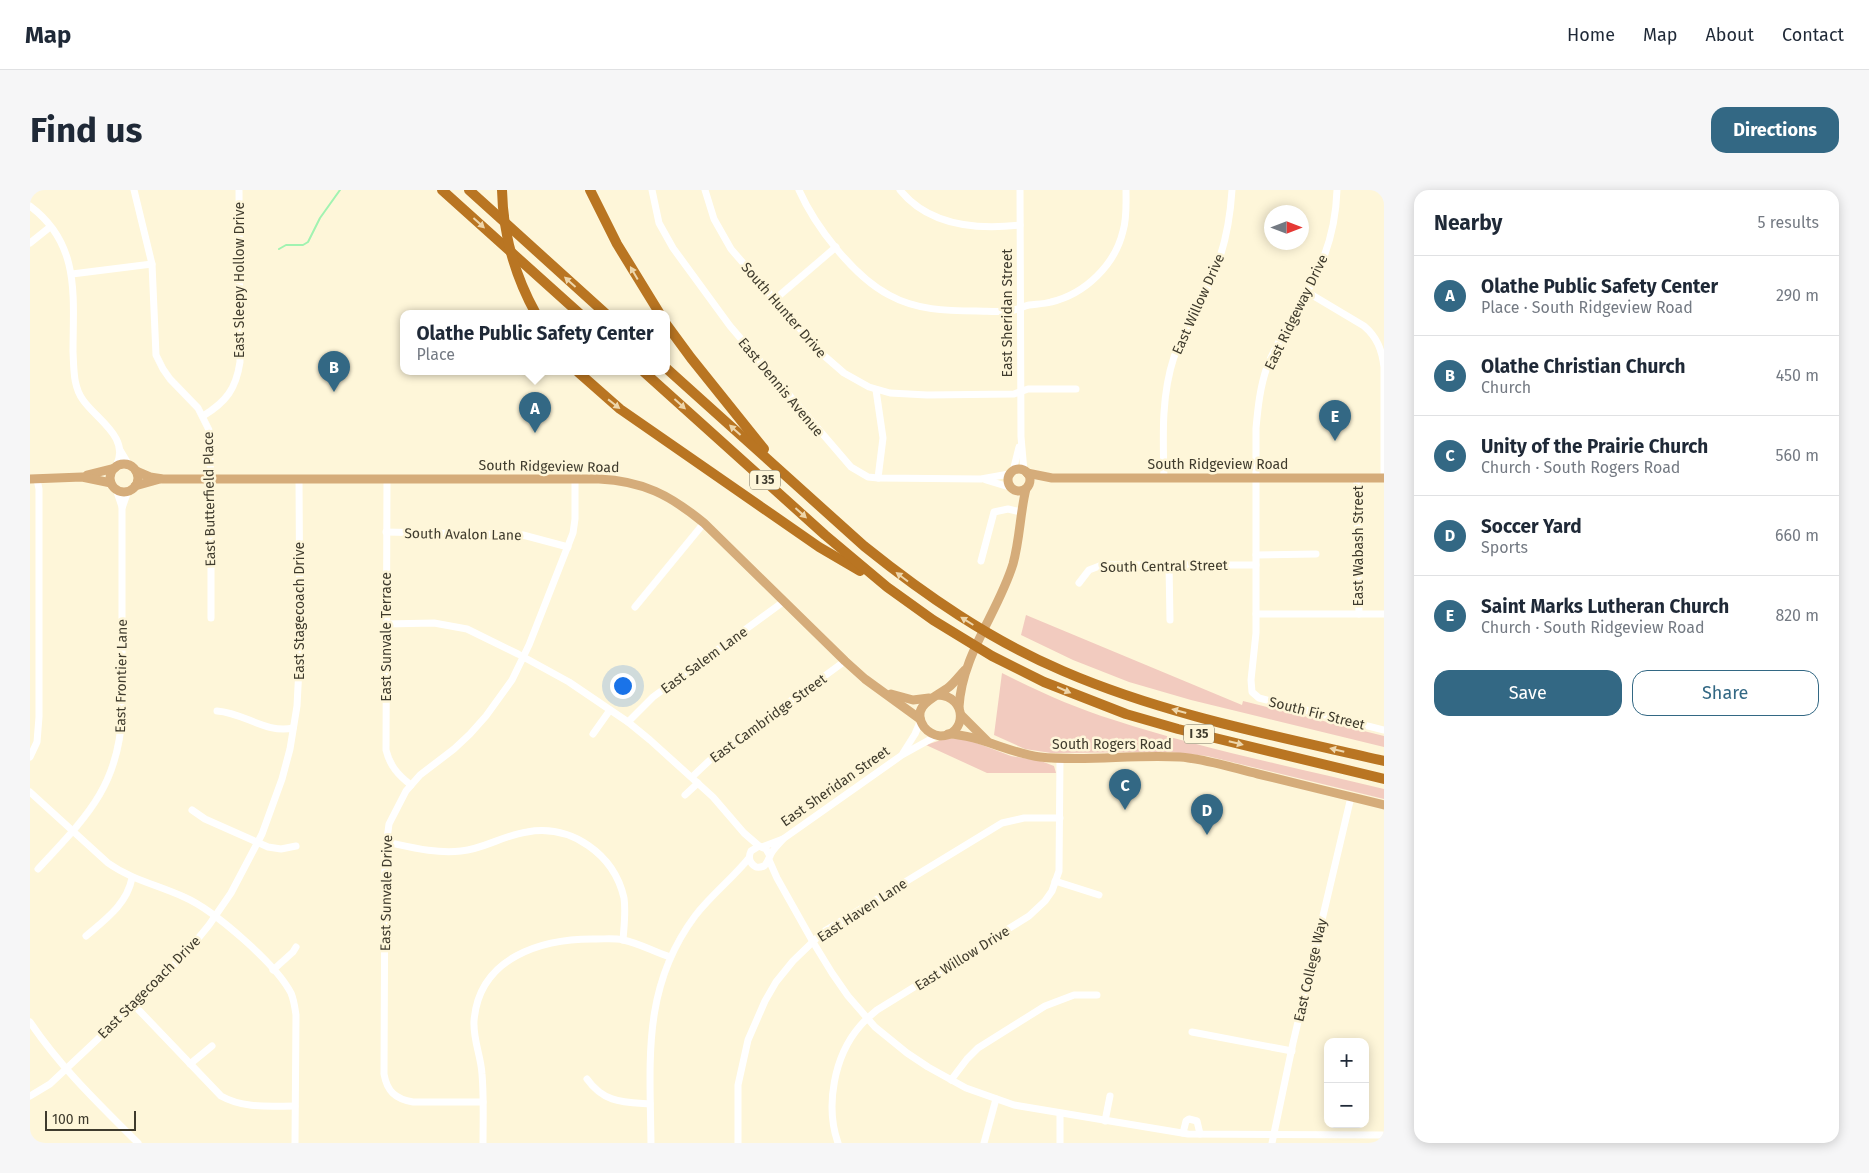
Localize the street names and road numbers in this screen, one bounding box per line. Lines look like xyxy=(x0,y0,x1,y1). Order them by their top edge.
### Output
street label: East Sleepy Hollow Drive xyxy=(231,202,248,358)
street label: East Sheridan Street xyxy=(999,248,1016,377)
street label: East Willow Drive xyxy=(1169,251,1228,357)
street label: East Ridgeway Drive xyxy=(1261,252,1332,373)
street label: South Hunter Drive xyxy=(737,259,830,362)
street label: East Dennis Avenue xyxy=(734,334,827,440)
street label: East Butterfield Place xyxy=(200,431,219,567)
street label: South Ridgeview Road xyxy=(1148,456,1288,473)
street label: South Ridgeview Road xyxy=(478,457,620,476)
road number: I 35 xyxy=(750,470,780,490)
street label: East Wabash Street xyxy=(1350,485,1367,606)
street label: South Avalon Lane xyxy=(404,525,522,544)
street label: East Stagecoach Drive xyxy=(291,542,308,680)
street label: South Central Street xyxy=(1100,557,1229,576)
street label: East Sunvale Terrace xyxy=(378,572,395,702)
street label: East Frontier Lane xyxy=(112,619,131,733)
street label: East Salem Lane xyxy=(658,623,751,698)
street label: East Cambridge Street xyxy=(707,670,831,766)
street label: South Fir Street xyxy=(1267,693,1368,734)
road number: I 35 xyxy=(1184,724,1214,744)
street label: South Rogers Road xyxy=(1052,736,1172,753)
street label: East Sheridan Street xyxy=(778,742,894,830)
street label: East Sunvale Drive xyxy=(377,835,396,951)
street label: East Haven Lane xyxy=(814,875,910,946)
street label: East College Way xyxy=(1290,917,1331,1023)
street label: East Willow Drive xyxy=(912,922,1013,994)
street label: East Stagecoach Drive xyxy=(94,932,204,1042)

